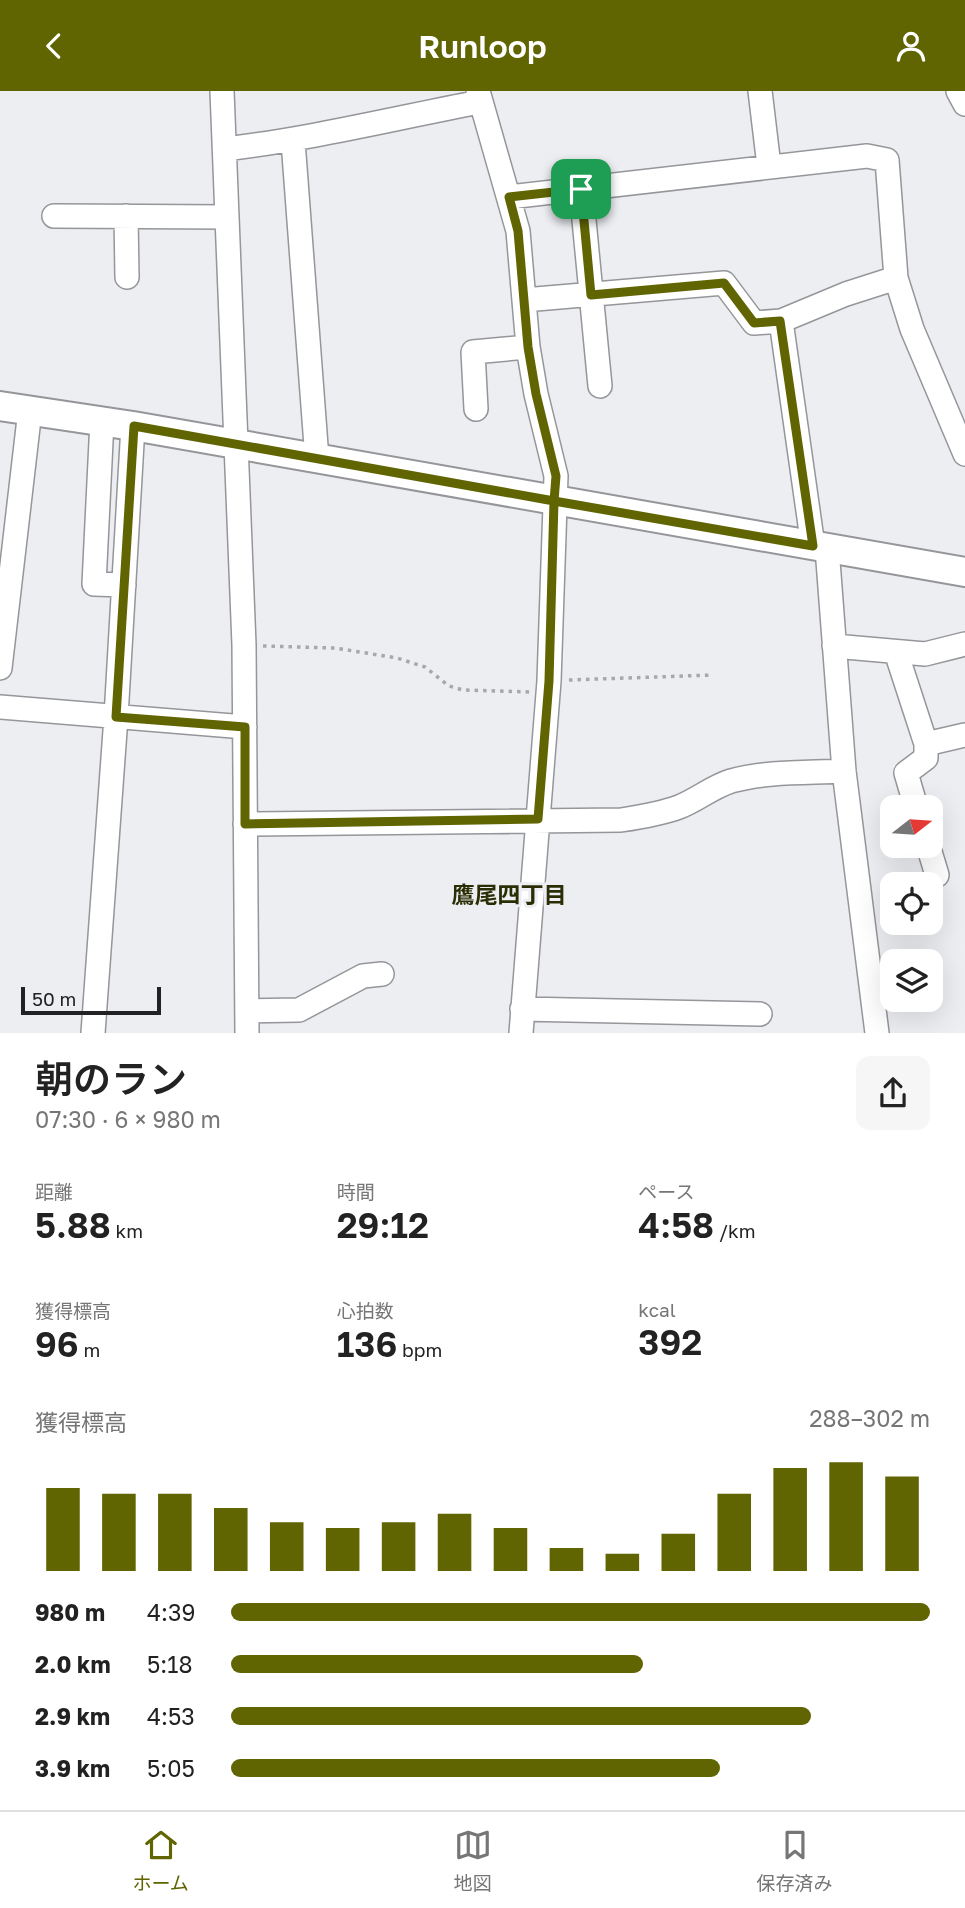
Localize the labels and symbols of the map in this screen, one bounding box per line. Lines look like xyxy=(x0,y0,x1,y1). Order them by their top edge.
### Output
pin xyxy=(551,159,611,219)
north arrow xyxy=(880,795,943,857)
district label: 鷹尾四丁目 xyxy=(452,880,567,908)
scale bar xyxy=(21,984,161,1016)

